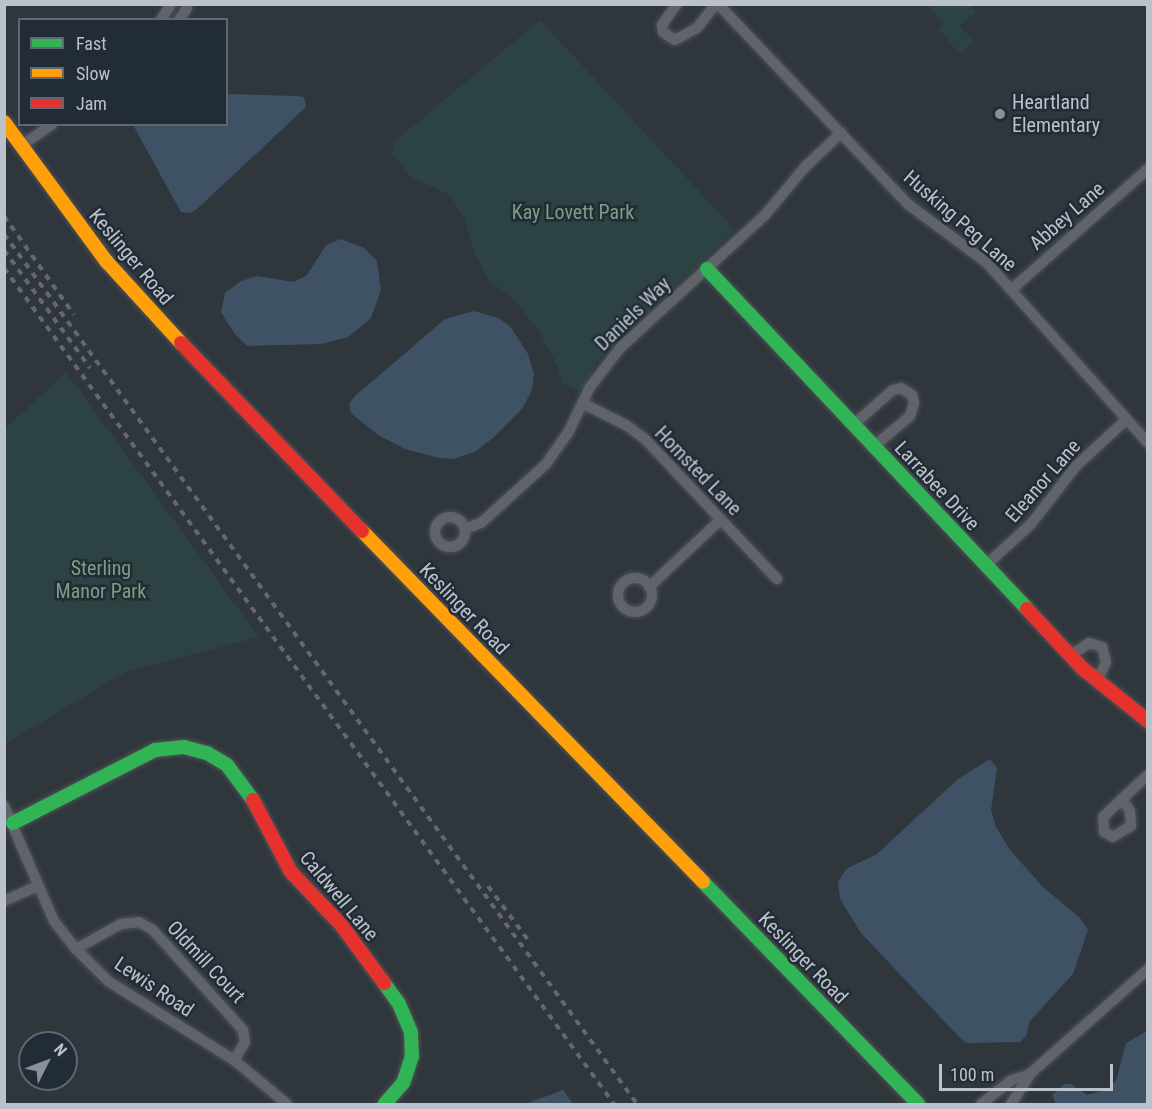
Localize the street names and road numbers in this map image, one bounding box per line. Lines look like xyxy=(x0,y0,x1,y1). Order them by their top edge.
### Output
street label: Husking Peg Lane xyxy=(899,165,1021,277)
street label: Abbey Lane xyxy=(1025,177,1109,255)
street label: Keslinger Road xyxy=(84,204,178,310)
street label: Daniels Way xyxy=(590,272,676,356)
street label: Homsted Lane xyxy=(650,421,746,521)
street label: Eleanor Lane xyxy=(1000,435,1086,527)
street label: Larrabee Drive xyxy=(889,436,985,536)
street label: Keslinger Road xyxy=(414,558,514,660)
street label: Caldwell Lane xyxy=(295,846,383,946)
street label: Keslinger Road xyxy=(753,907,853,1009)
street label: Oldmill Court xyxy=(162,916,250,1008)
street label: Lewis Road xyxy=(110,952,198,1022)

